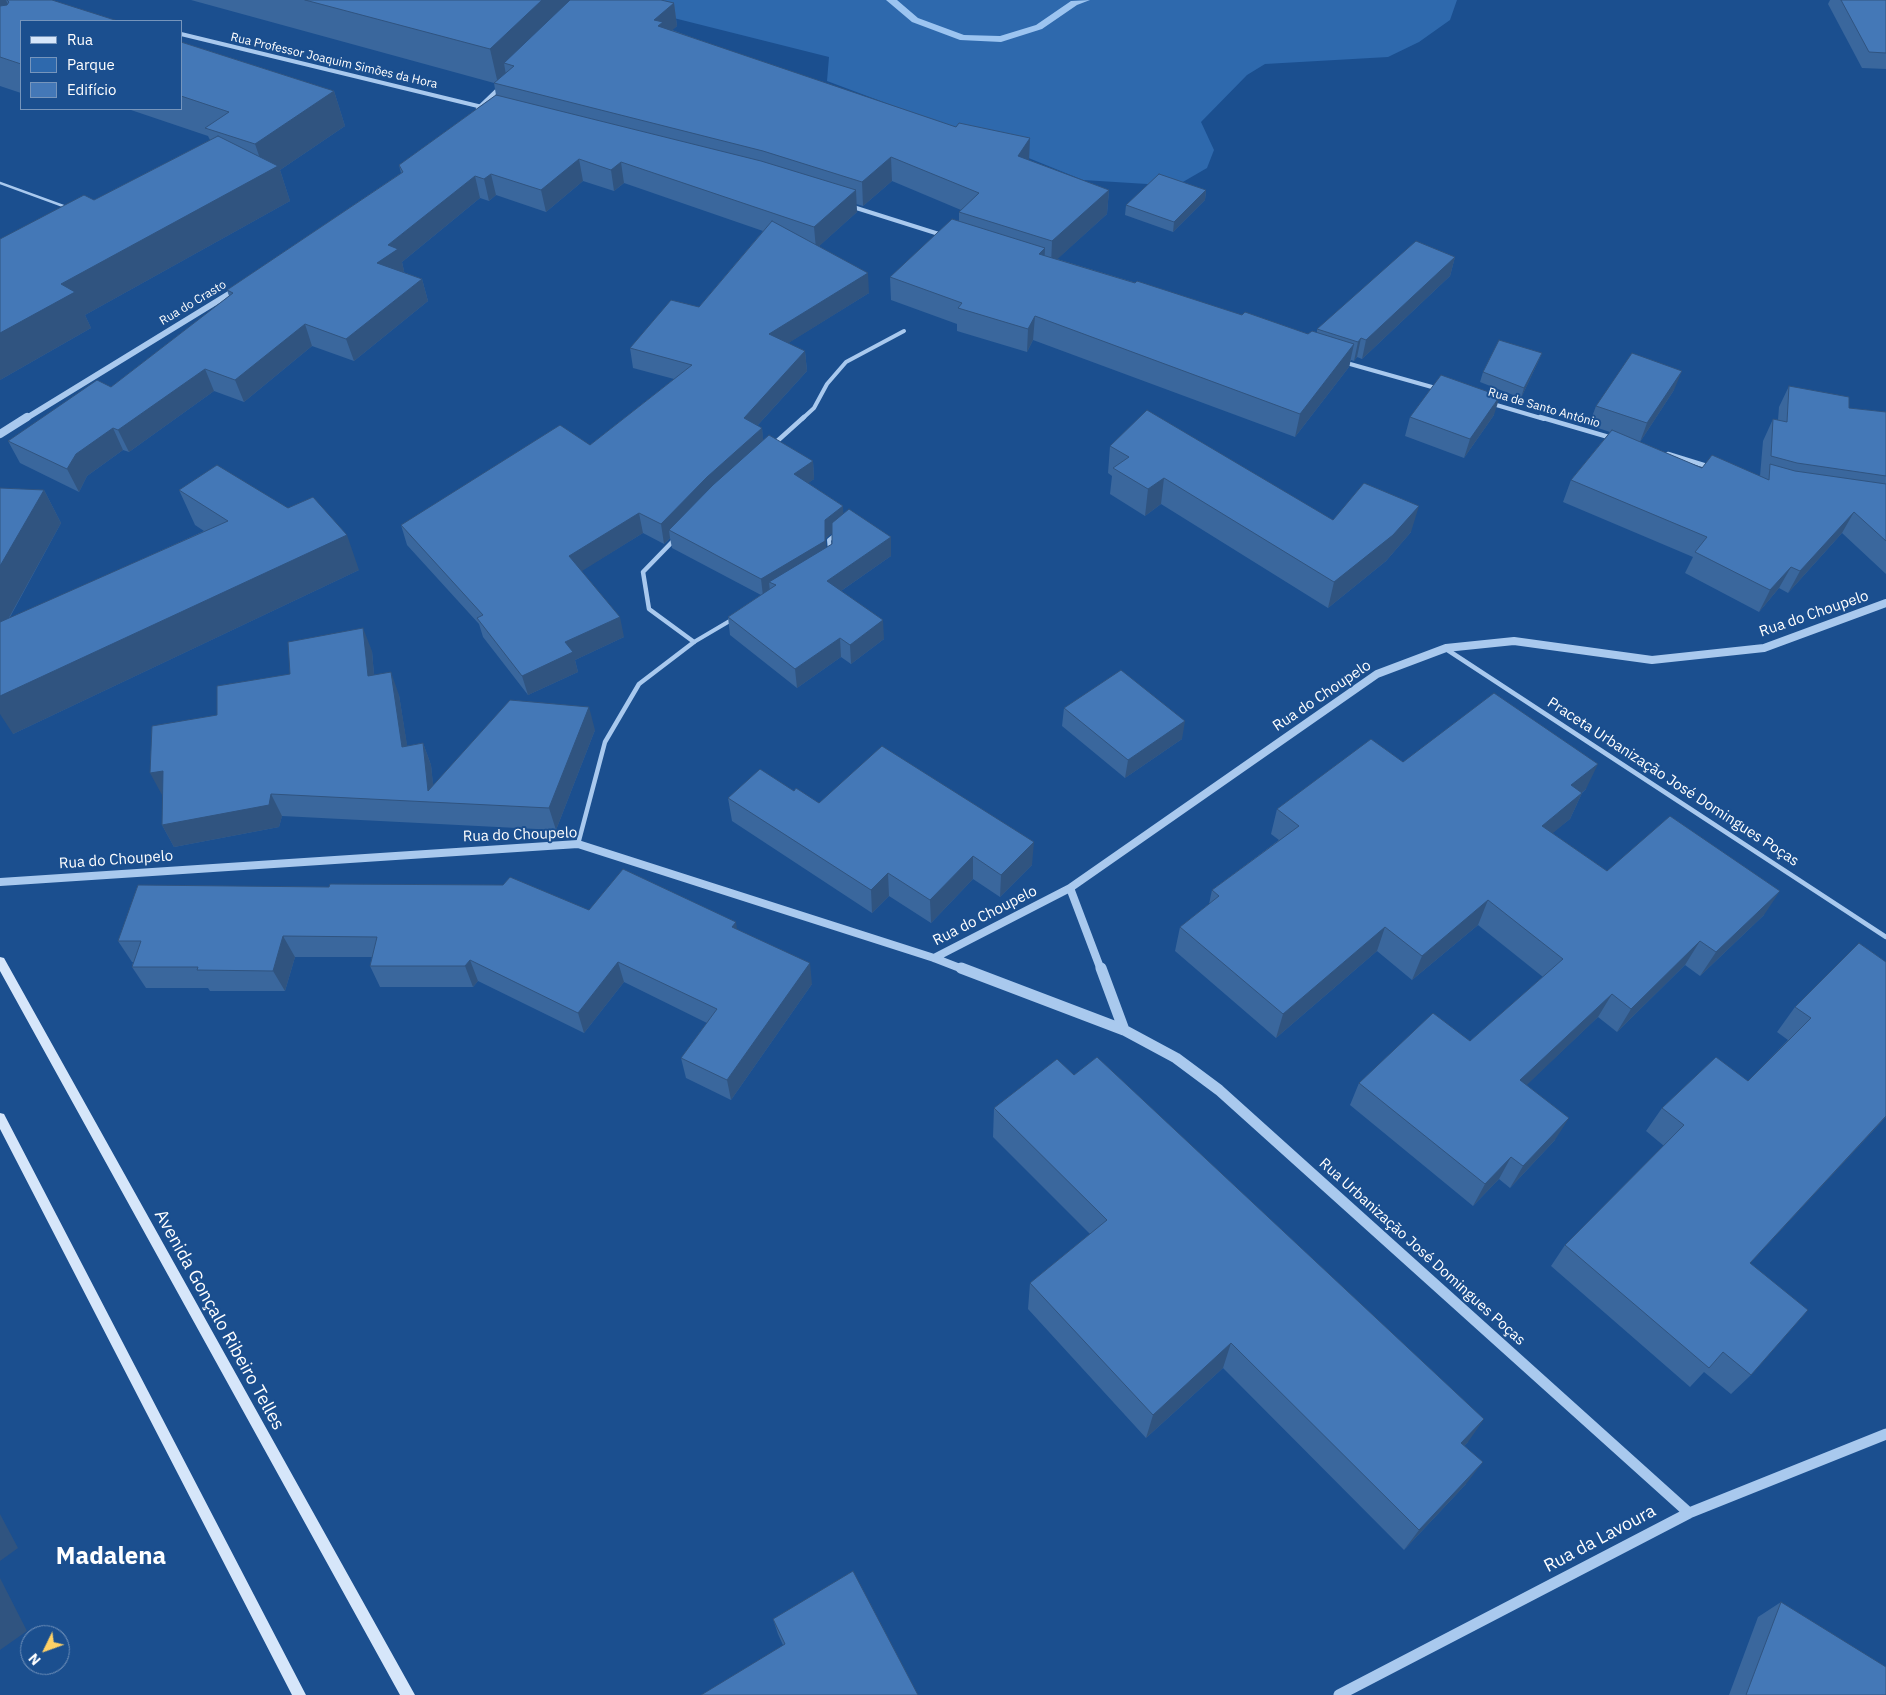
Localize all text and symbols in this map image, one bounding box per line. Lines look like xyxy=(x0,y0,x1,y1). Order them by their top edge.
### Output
legend xyxy=(20,20,182,110)
text: Rua xyxy=(67,30,93,49)
street label: Rua Professor Joaquim Simões da Hora xyxy=(229,30,439,92)
text: Parque xyxy=(67,55,115,74)
text: Edifício xyxy=(67,80,116,99)
street label: Rua do Crasto xyxy=(157,277,229,329)
street label: Rua de Santo António xyxy=(1486,385,1602,431)
street label: Rua do Choupelo xyxy=(1757,587,1871,641)
street label: Rua do Choupelo xyxy=(1270,657,1374,735)
street label: Praceta Urbanização José Domingues Poças xyxy=(1544,694,1802,870)
street label: Rua do Choupelo xyxy=(462,824,578,846)
street label: Rua do Choupelo xyxy=(58,847,174,873)
street label: Rua do Choupelo xyxy=(930,882,1040,950)
street label: Rua Urbanização José Domingues Poças xyxy=(1315,1155,1529,1349)
street label: Avenida Gonçalo Ribeiro Telles xyxy=(149,1206,289,1434)
street label: Rua da Lavoura xyxy=(1540,1500,1660,1578)
district label: Madalena xyxy=(56,1543,166,1571)
north arrow xyxy=(20,1625,70,1675)
text: N xyxy=(25,1650,45,1669)

